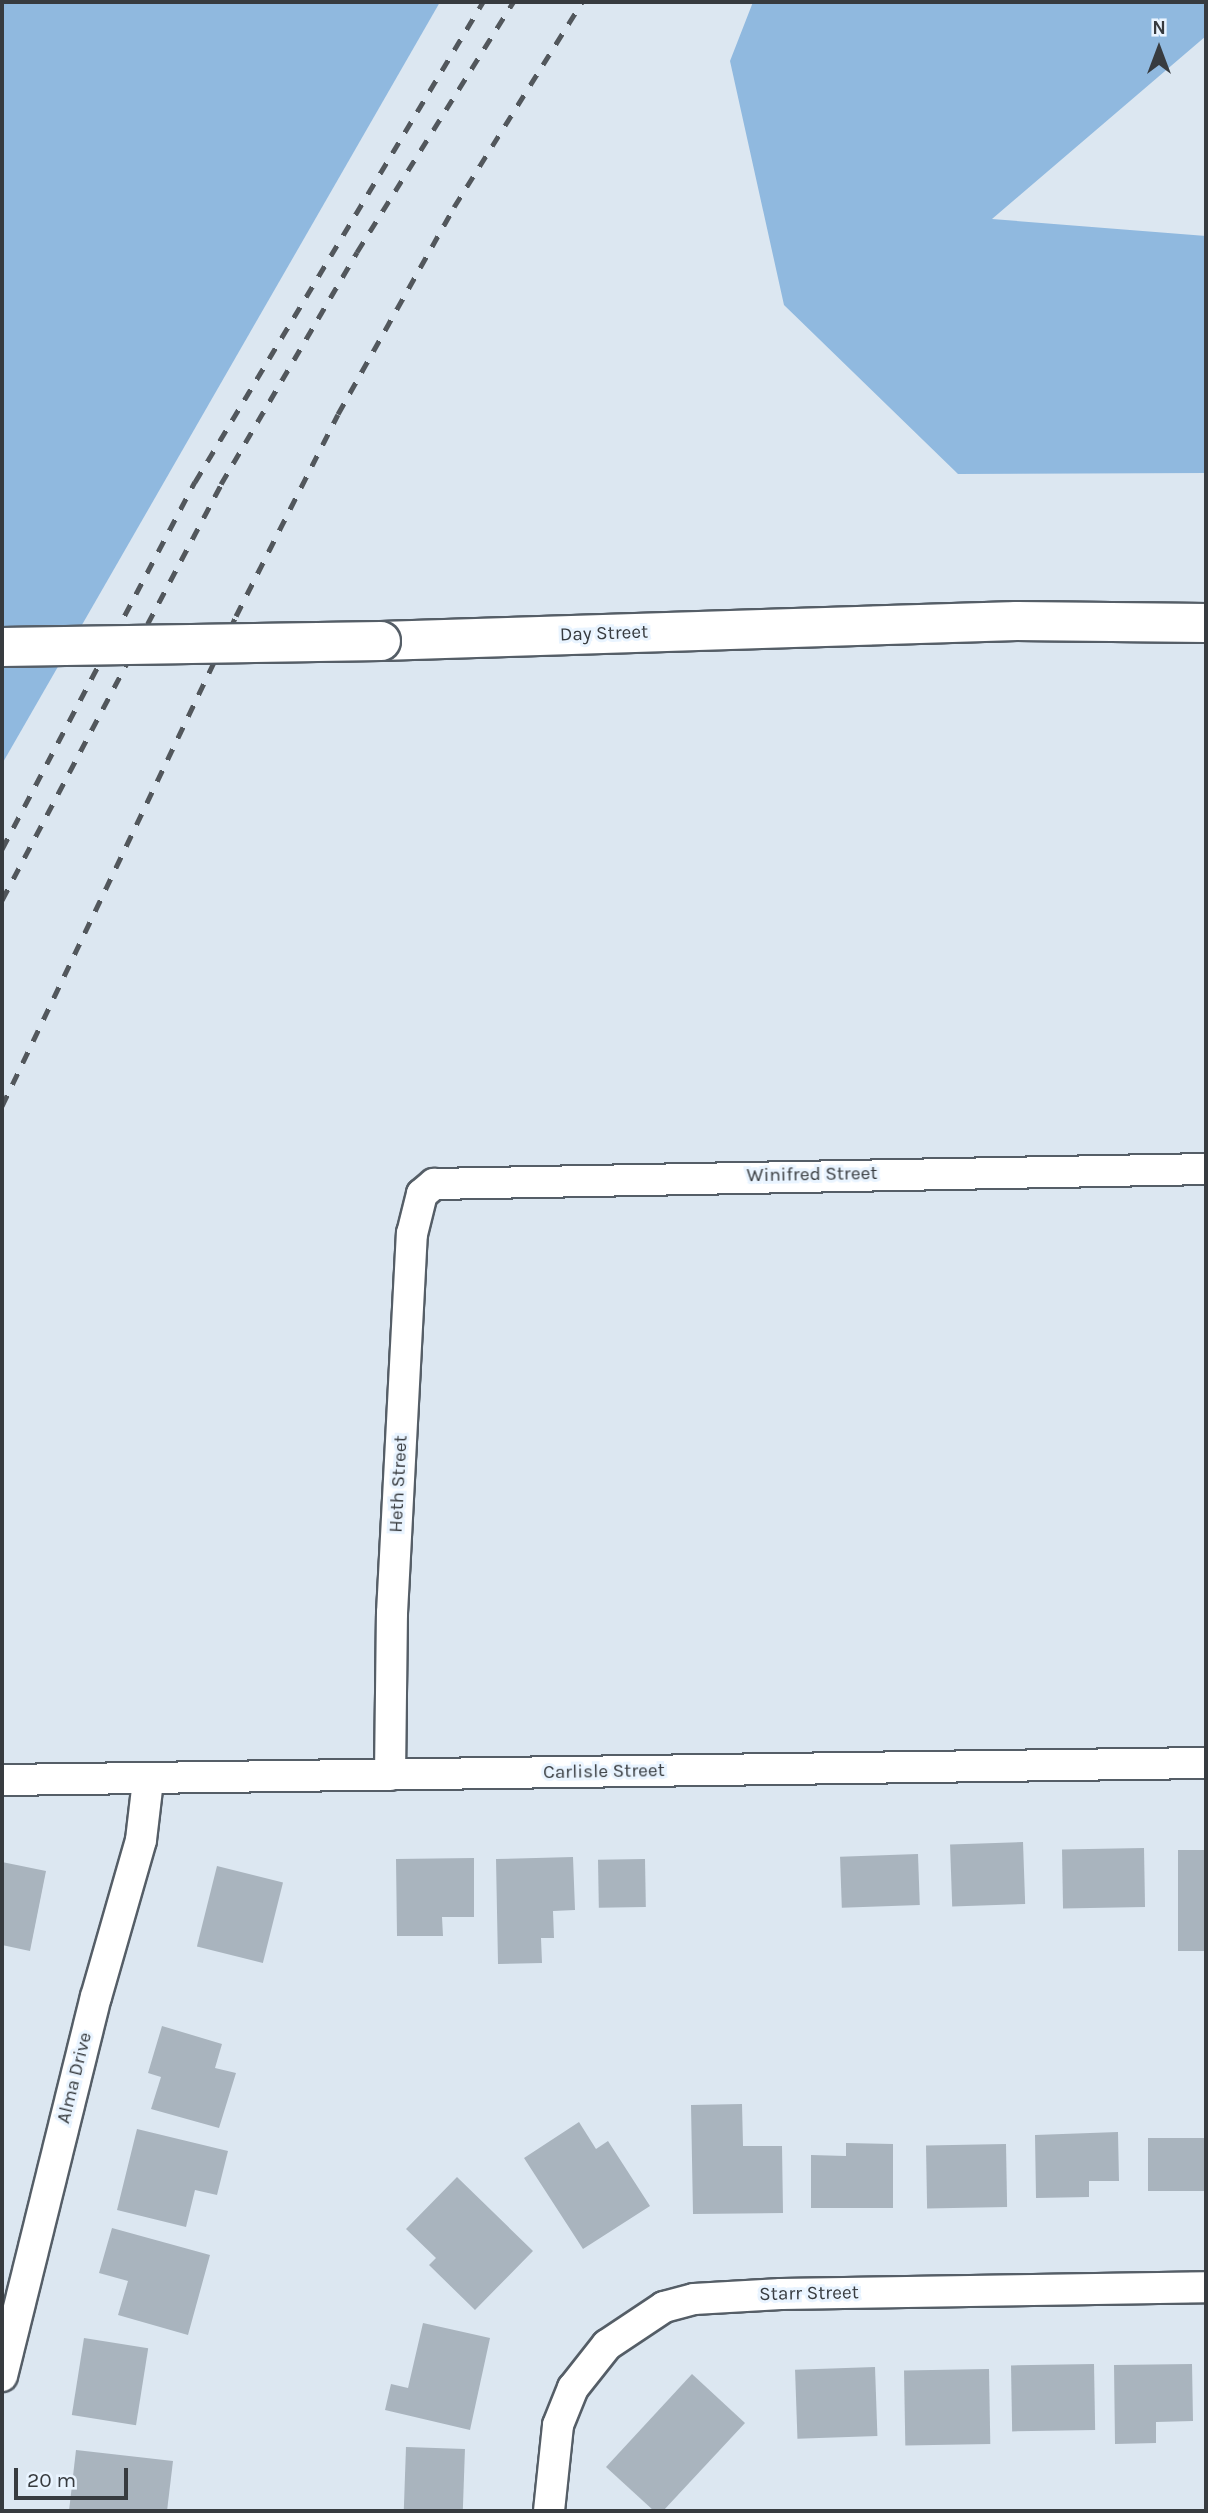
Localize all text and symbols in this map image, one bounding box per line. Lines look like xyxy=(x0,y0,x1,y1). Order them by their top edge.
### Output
north arrow xyxy=(1124,14,1194,84)
text: N xyxy=(1152,17,1166,39)
street label: Day Street xyxy=(559,621,649,647)
street label: Winifred Street xyxy=(746,1162,878,1188)
street label: Heth Street xyxy=(385,1435,413,1533)
street label: Carlisle Street xyxy=(543,1760,665,1784)
street label: Alma Drive xyxy=(53,2030,97,2126)
street label: Starr Street xyxy=(759,2282,859,2306)
scale bar xyxy=(18,2454,131,2498)
text: 20 m xyxy=(27,2468,76,2492)

